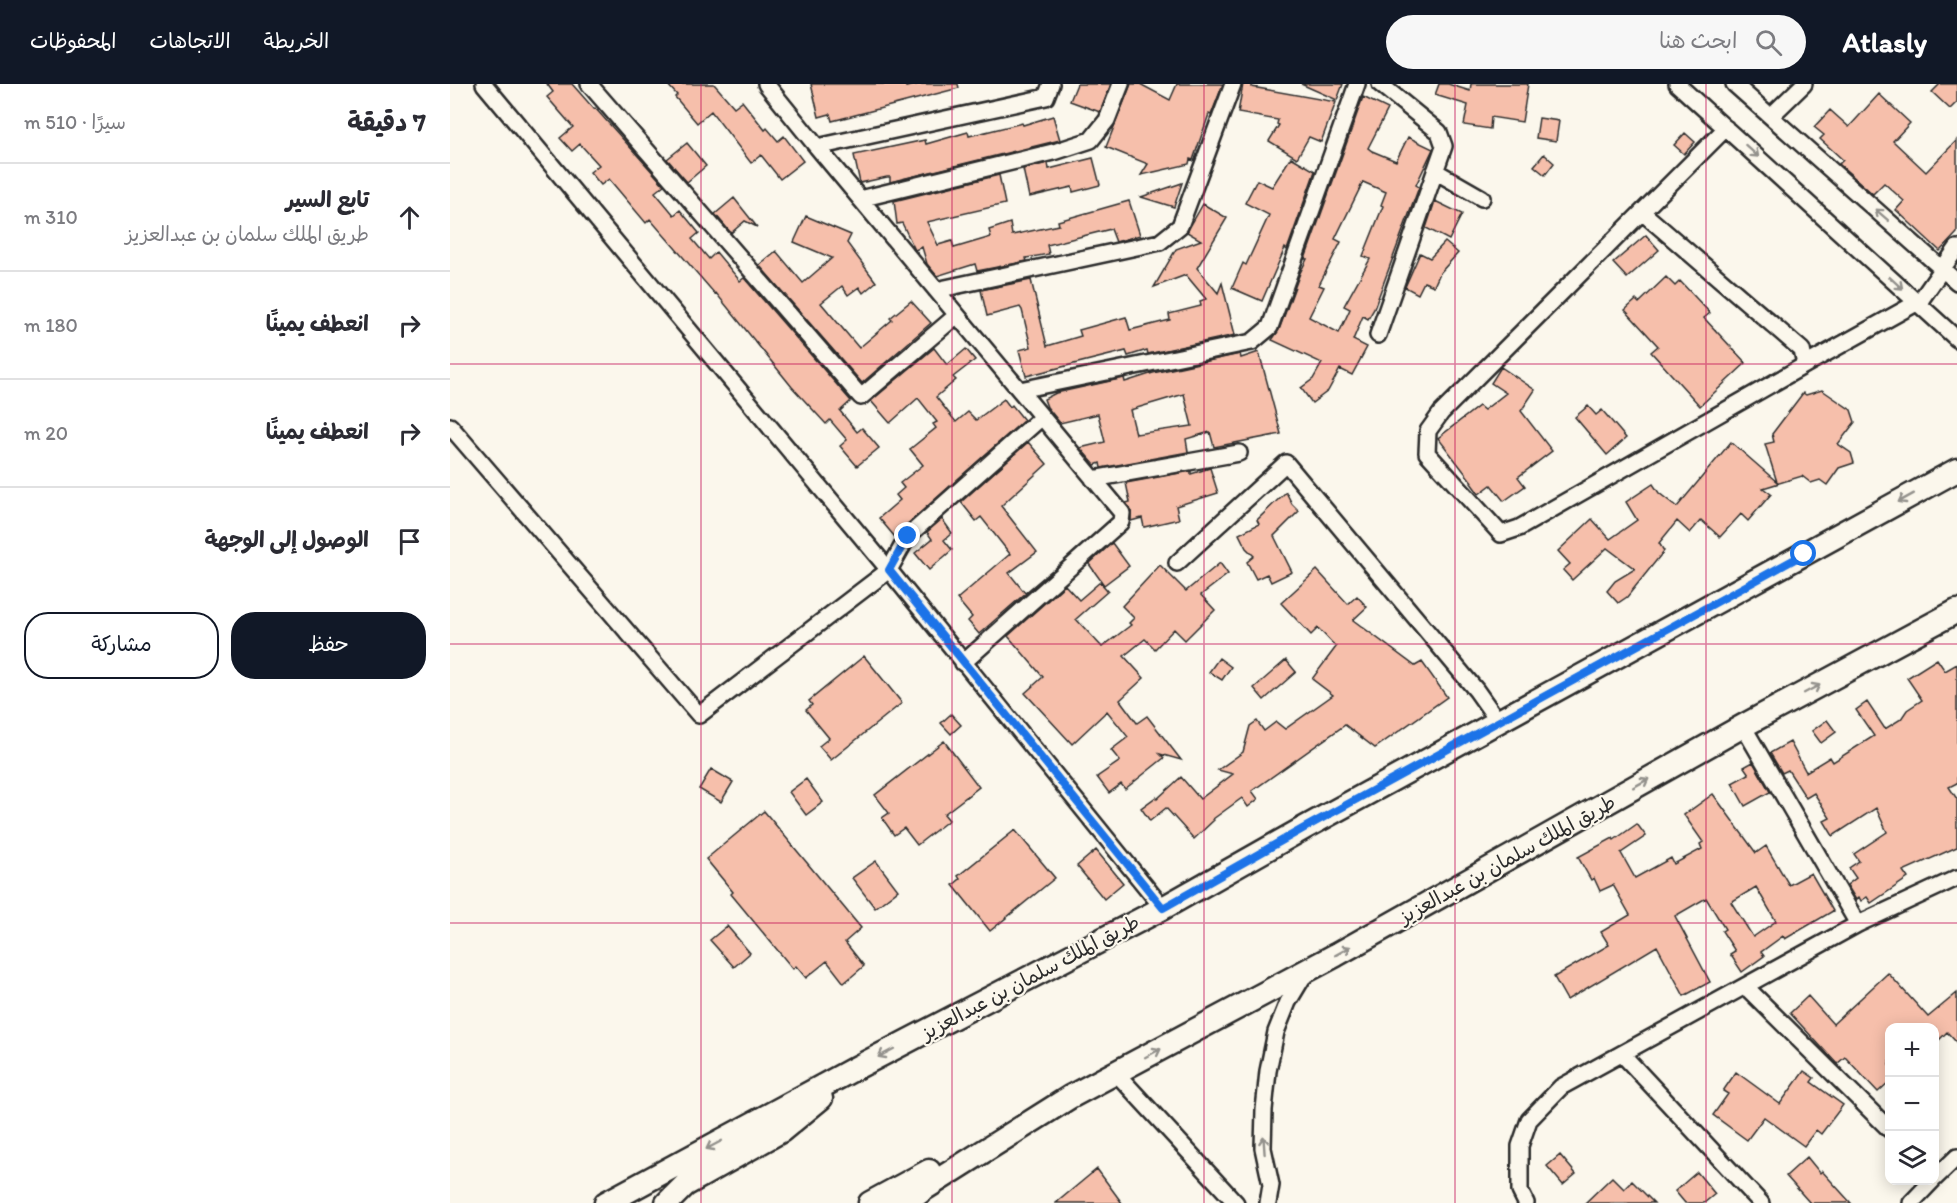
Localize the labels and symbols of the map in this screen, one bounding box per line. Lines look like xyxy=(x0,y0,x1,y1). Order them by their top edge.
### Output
one-way arrow xyxy=(1744,144,1759,158)
one-way arrow xyxy=(1875,208,1890,222)
one-way arrow xyxy=(1888,276,1903,290)
one-way arrow xyxy=(1898,492,1915,504)
route end xyxy=(894,522,920,548)
route start xyxy=(1790,540,1816,566)
one-way arrow xyxy=(1803,683,1820,695)
one-way arrow xyxy=(1632,777,1649,789)
street label: طريق الملك سلمان بن عبدالعزيز xyxy=(1393,789,1619,930)
street label: طريق الملك سلمان بن عبدالعزيز xyxy=(915,909,1143,1046)
one-way arrow xyxy=(1334,945,1352,956)
one-way arrow xyxy=(877,1047,895,1059)
one-way arrow xyxy=(1144,1047,1161,1059)
one-way arrow xyxy=(1259,1136,1270,1156)
one-way arrow xyxy=(706,1139,723,1151)

